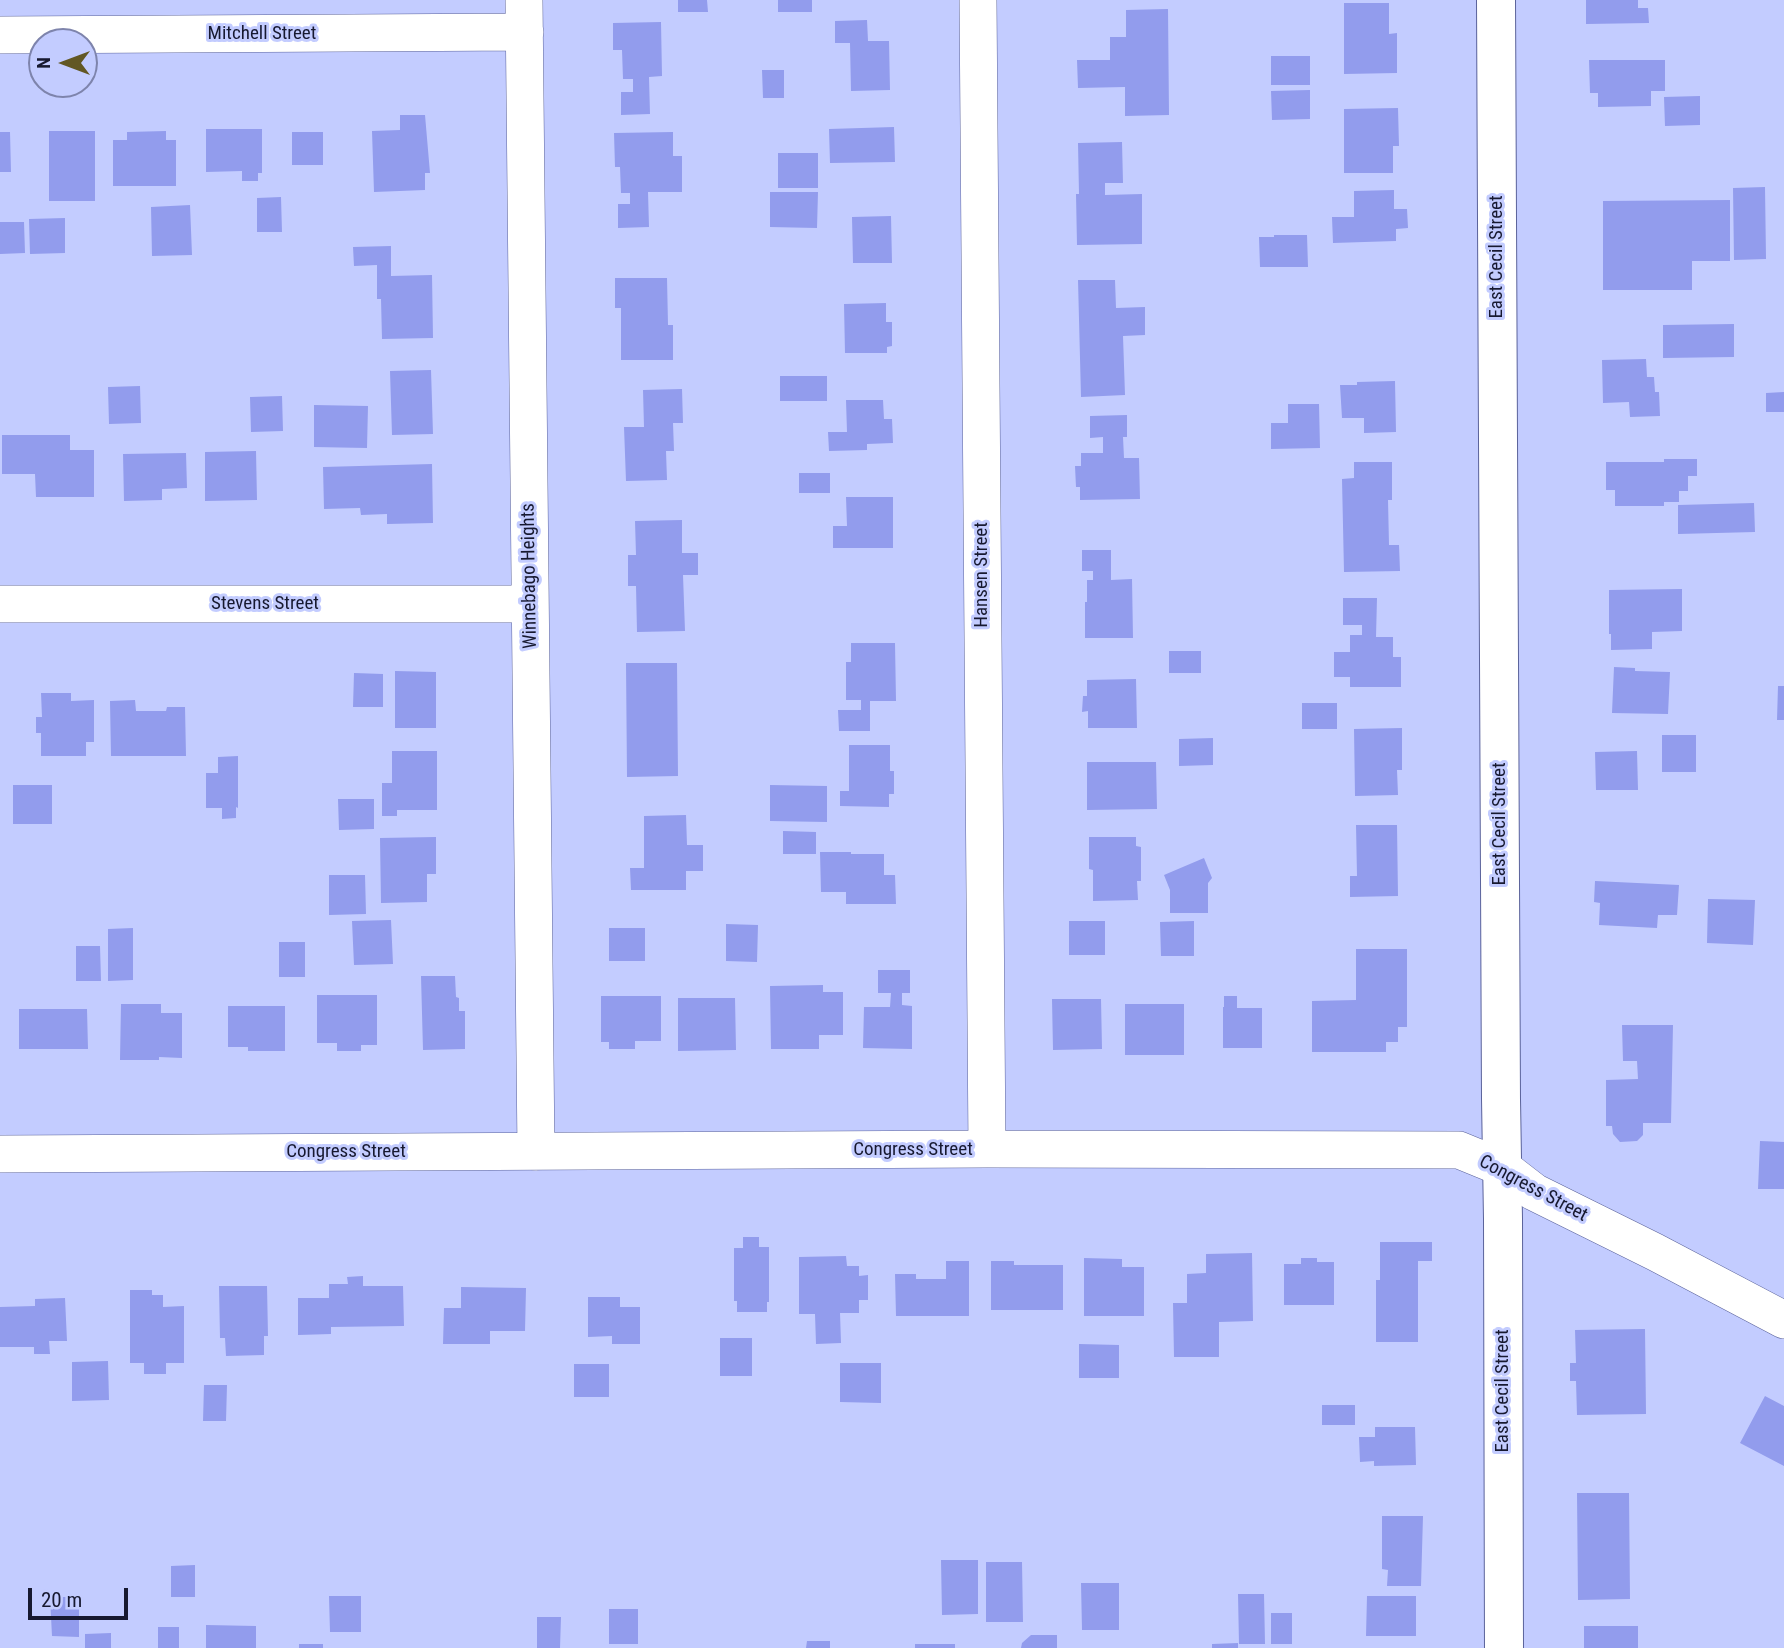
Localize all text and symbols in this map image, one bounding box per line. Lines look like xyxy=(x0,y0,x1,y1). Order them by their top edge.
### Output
street label: Mitchell Street xyxy=(208,23,316,45)
north arrow xyxy=(28,28,98,98)
text: N xyxy=(32,57,55,69)
street label: East Cecil Street xyxy=(1486,195,1508,319)
street label: Winnebago Heights xyxy=(517,503,543,649)
street label: Hansen Street xyxy=(971,522,993,628)
street label: Stevens Street xyxy=(211,593,319,615)
street label: East Cecil Street xyxy=(1489,762,1511,886)
street label: Congress Street xyxy=(853,1139,973,1161)
street label: Congress Street xyxy=(286,1141,406,1163)
street label: Congress Street xyxy=(1475,1151,1591,1227)
street label: East Cecil Street xyxy=(1492,1329,1514,1453)
scale bar xyxy=(32,1574,131,1618)
text: 20 m xyxy=(41,1588,82,1612)

